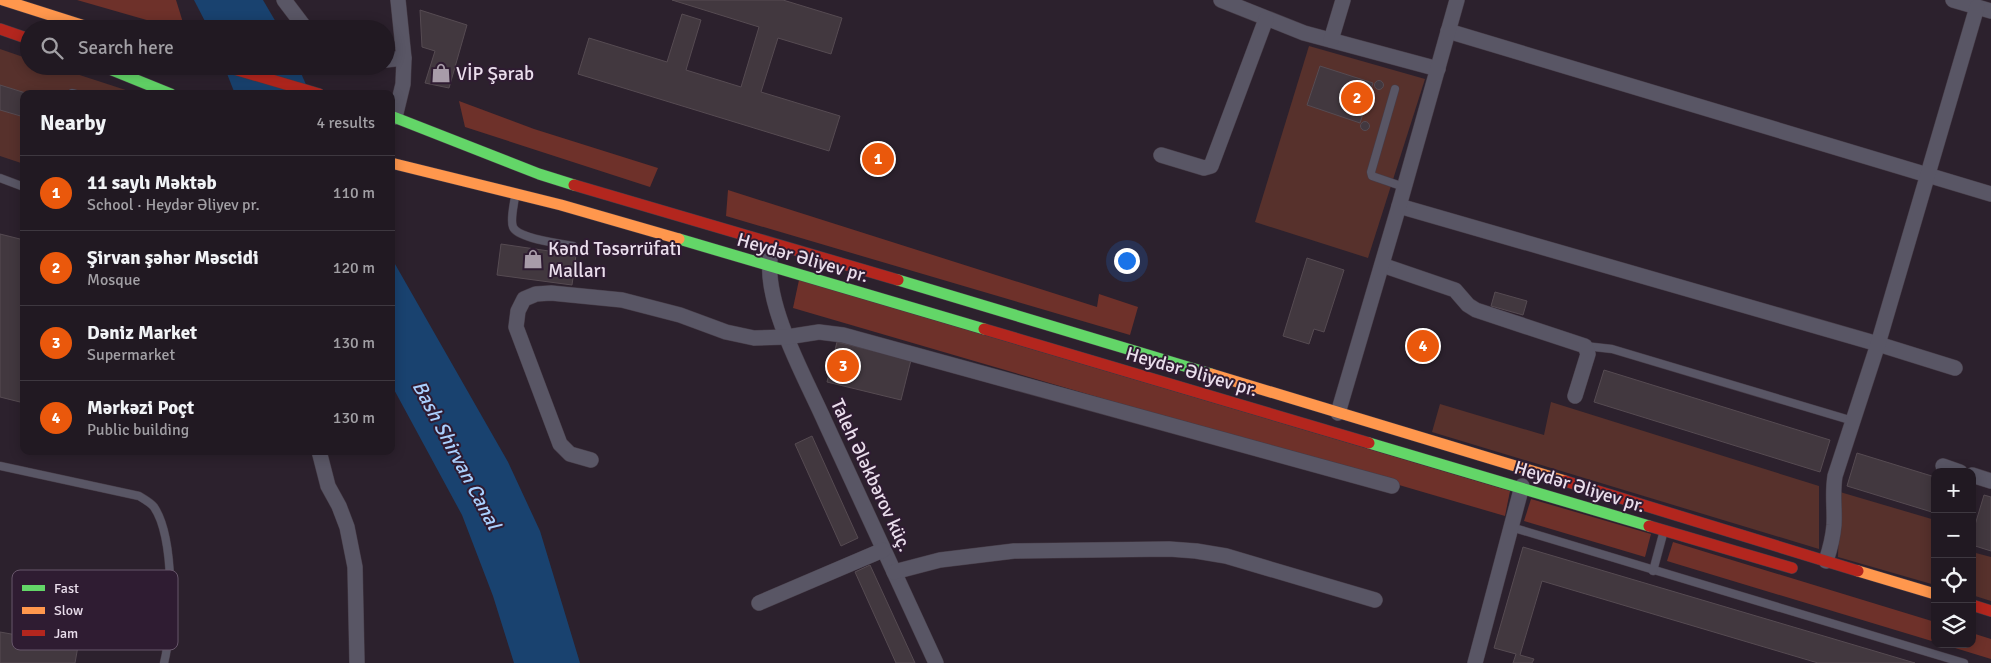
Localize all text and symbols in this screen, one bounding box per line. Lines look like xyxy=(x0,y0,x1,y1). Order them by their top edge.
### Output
search box xyxy=(20,20,395,75)
icon: search xyxy=(38,34,66,62)
text: Search here xyxy=(78,36,174,60)
shop icon: VİP Şərab xyxy=(430,62,452,84)
place label: VİP Şərab xyxy=(456,62,534,86)
pin: 2 xyxy=(1341,79,1373,117)
text: Nearby xyxy=(40,110,106,136)
text: 4 results xyxy=(316,113,375,133)
pin: 1 xyxy=(862,140,894,178)
text: 11 saylı Məktəb xyxy=(87,171,217,195)
text: 1 xyxy=(52,183,60,203)
text: 110 m xyxy=(333,183,375,203)
text: School · Heydər Əliyev pr. xyxy=(87,195,260,215)
street label: Heydər Əliyev pr. xyxy=(734,228,871,288)
place label: Kənd Təsərrüfatı Malları xyxy=(548,237,681,283)
text: Şirvan şəhər Məscidi xyxy=(87,246,259,270)
shop icon: Kənd Təsərrüfatı Malları xyxy=(522,248,544,270)
your location xyxy=(1114,248,1140,274)
text: 2 xyxy=(52,258,60,278)
text: 120 m xyxy=(333,258,375,278)
text: Mosque xyxy=(87,270,140,290)
text: Dəniz Market xyxy=(87,321,197,345)
pin: 4 xyxy=(1407,327,1439,365)
text: 3 xyxy=(52,333,60,353)
text: 130 m xyxy=(333,333,375,353)
street label: Heydər Əliyev pr. xyxy=(1123,342,1260,402)
text: Supermarket xyxy=(87,345,175,365)
pin: 3 xyxy=(827,347,859,385)
water label: Bash Shirvan Canal xyxy=(407,376,507,536)
street label: Taleh Ələkbərov küç. xyxy=(825,395,917,556)
text: Mərkəzi Poçt xyxy=(87,396,194,420)
text: 4 xyxy=(52,408,60,428)
text: 130 m xyxy=(333,408,375,428)
text: Public building xyxy=(87,420,189,440)
street label: Heydər Əliyev pr. xyxy=(1511,456,1648,518)
map controls xyxy=(1931,468,1976,648)
button: + xyxy=(1931,468,1976,513)
button: − xyxy=(1931,513,1976,558)
button: locate xyxy=(1931,558,1976,603)
legend xyxy=(12,570,178,650)
text: Fast xyxy=(54,580,79,597)
text: Slow xyxy=(54,602,83,619)
button: layers xyxy=(1931,603,1976,648)
text: Jam xyxy=(54,625,78,642)

